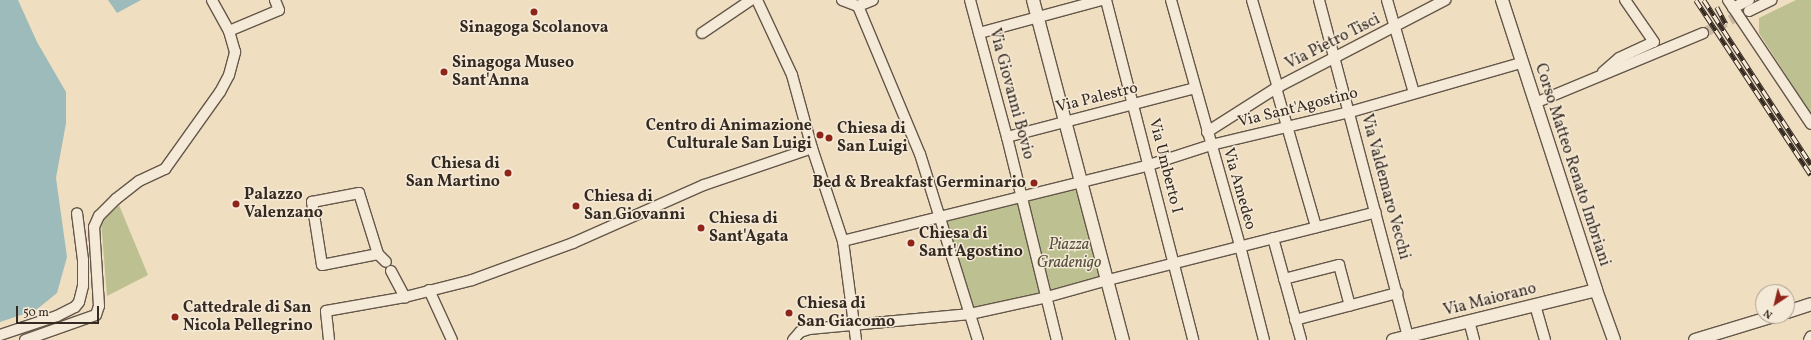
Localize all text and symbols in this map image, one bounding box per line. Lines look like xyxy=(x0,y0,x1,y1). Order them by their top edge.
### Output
marker: Sinagoga Scolanova xyxy=(529,7,539,17)
street label: Via Pietro Tisci xyxy=(1282,10,1384,74)
place label: Sinagoga Scolanova xyxy=(460,18,608,38)
street label: Via Giovanni Bovio xyxy=(984,26,1038,162)
place label: Sinagoga Museo Sant'Anna xyxy=(452,53,574,91)
street label: Corso Matteo Renato Imbriani xyxy=(1530,61,1614,269)
marker: Sinagoga Museo Sant'Anna xyxy=(439,67,449,77)
street label: Via Palestro xyxy=(1054,79,1140,117)
street label: Via Sant'Agostino xyxy=(1236,84,1360,132)
street label: Via Valdemaro Vecchi xyxy=(1356,112,1414,262)
place label: Centro di Animazione Culturale San Luigi xyxy=(646,116,812,154)
street label: Via Umberto I xyxy=(1144,117,1186,215)
place label: Chiesa di San Luigi xyxy=(837,119,908,157)
marker: Centro di Animazione Culturale San Luigi xyxy=(815,130,825,140)
marker: Chiesa di San Luigi xyxy=(824,133,834,143)
street label: Via Amedeo xyxy=(1218,146,1260,232)
place label: Chiesa di San Martino xyxy=(406,154,500,192)
marker: Chiesa di San Martino xyxy=(503,168,513,178)
place label: Bed & Breakfast Germinario xyxy=(812,173,1026,193)
marker: Bed & Breakfast Germinario xyxy=(1029,178,1039,188)
place label: Palazzo Valenzano xyxy=(244,185,323,223)
place label: Chiesa di San Giovanni xyxy=(584,187,685,225)
marker: Palazzo Valenzano xyxy=(231,199,241,209)
marker: Chiesa di San Giovanni xyxy=(571,201,581,211)
place label: Chiesa di Sant'Agata xyxy=(709,209,789,247)
marker: Chiesa di Sant'Agata xyxy=(696,223,706,233)
place label: Chiesa di Sant'Agostino xyxy=(919,224,1023,262)
park label: Piazza Gradenigo xyxy=(1037,235,1101,273)
marker: Chiesa di Sant'Agostino xyxy=(906,238,916,248)
street label: Via Maiorano xyxy=(1442,279,1538,321)
north arrow xyxy=(1755,284,1795,324)
place label: Chiesa di San Giacomo xyxy=(797,294,895,332)
scale bar xyxy=(18,298,101,324)
place label: Cattedrale di San Nicola Pellegrino xyxy=(183,298,313,336)
text: 50 m xyxy=(23,305,49,321)
text: N xyxy=(1761,305,1776,322)
marker: Chiesa di San Giacomo xyxy=(784,308,794,318)
marker: Cattedrale di San Nicola Pellegrino xyxy=(170,312,180,322)

